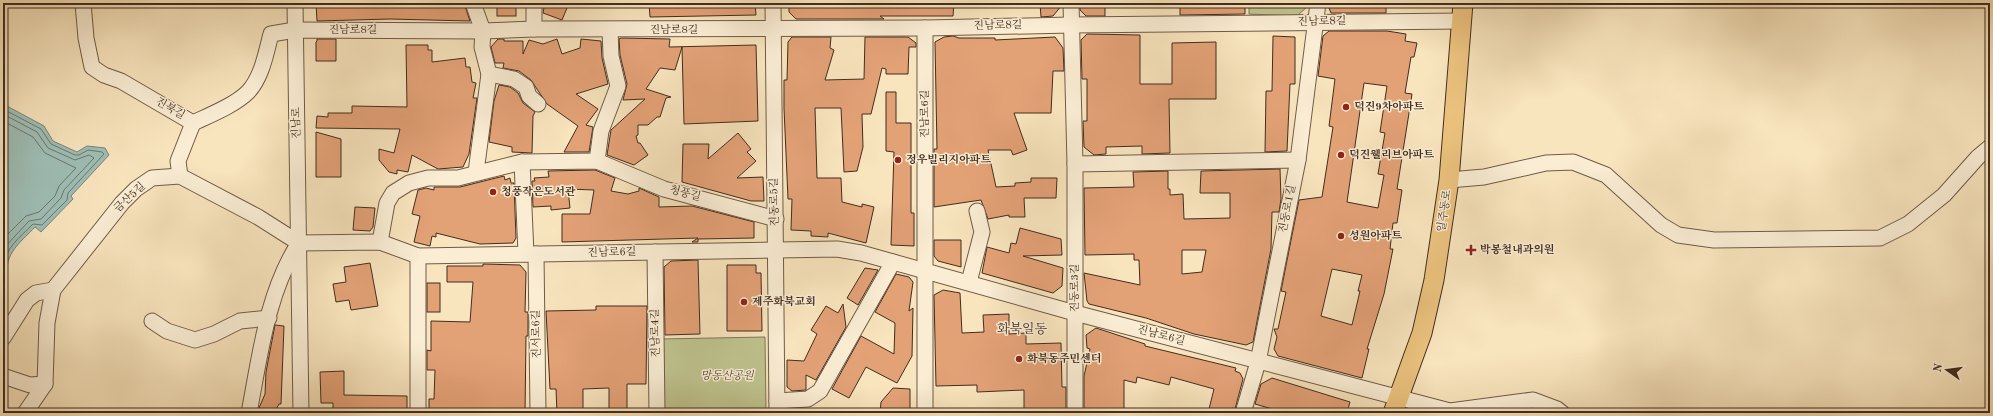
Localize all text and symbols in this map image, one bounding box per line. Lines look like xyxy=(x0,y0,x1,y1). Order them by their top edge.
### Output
street label: 진남로8길 xyxy=(1297,15,1347,28)
street label: 진남로8길 xyxy=(973,19,1023,32)
street label: 진남로8길 xyxy=(329,24,377,36)
street label: 진남로8길 xyxy=(650,24,698,36)
street label: 진남로6길 xyxy=(919,90,931,138)
street label: 진북길 xyxy=(153,95,188,122)
place label: 덕진9차아파트 xyxy=(1354,100,1425,113)
marker: 덕진9차아파트 xyxy=(1341,102,1351,112)
street label: 진남로 xyxy=(290,107,303,139)
place label: 덕진웰리브아파트 xyxy=(1349,148,1434,161)
marker: 덕진웰리브아파트 xyxy=(1336,150,1346,160)
place label: 정우빌리지아파트 xyxy=(906,153,991,166)
marker: 정우빌리지아파트 xyxy=(893,155,903,165)
street label: 진동로5길 xyxy=(768,177,781,227)
street label: 금산5길 xyxy=(112,180,148,215)
street label: 청풍길 xyxy=(668,184,702,203)
street label: 진동로1길 xyxy=(1277,184,1298,234)
place label: 청풍작은도서관 xyxy=(501,185,576,198)
marker: 청풍작은도서관 xyxy=(488,187,498,197)
street label: 일주동로 xyxy=(1436,189,1453,233)
place label: 성원아파트 xyxy=(1349,229,1403,242)
marker: 성원아파트 xyxy=(1336,231,1346,241)
place label: 박봉철내과의원 xyxy=(1480,243,1554,256)
marker: 박봉철내과의원 xyxy=(1465,244,1477,256)
street label: 진남로6길 xyxy=(587,246,637,259)
street label: 진동로3길 xyxy=(1069,264,1081,312)
place label: 제주화북교회 xyxy=(752,295,816,308)
marker: 제주화북교회 xyxy=(739,297,749,307)
street label: 진남로4길 xyxy=(649,308,662,358)
street label: 진서로6길 xyxy=(530,309,543,359)
district label: 화북일동 xyxy=(997,321,1048,336)
street label: 진남로6길 xyxy=(1136,323,1186,348)
north arrow xyxy=(1927,350,1967,390)
place label: 화북동주민센터 xyxy=(1027,352,1101,365)
marker: 화북동주민센터 xyxy=(1014,354,1024,364)
text: N xyxy=(1932,362,1945,373)
park label: 망동산공원 xyxy=(700,369,755,382)

